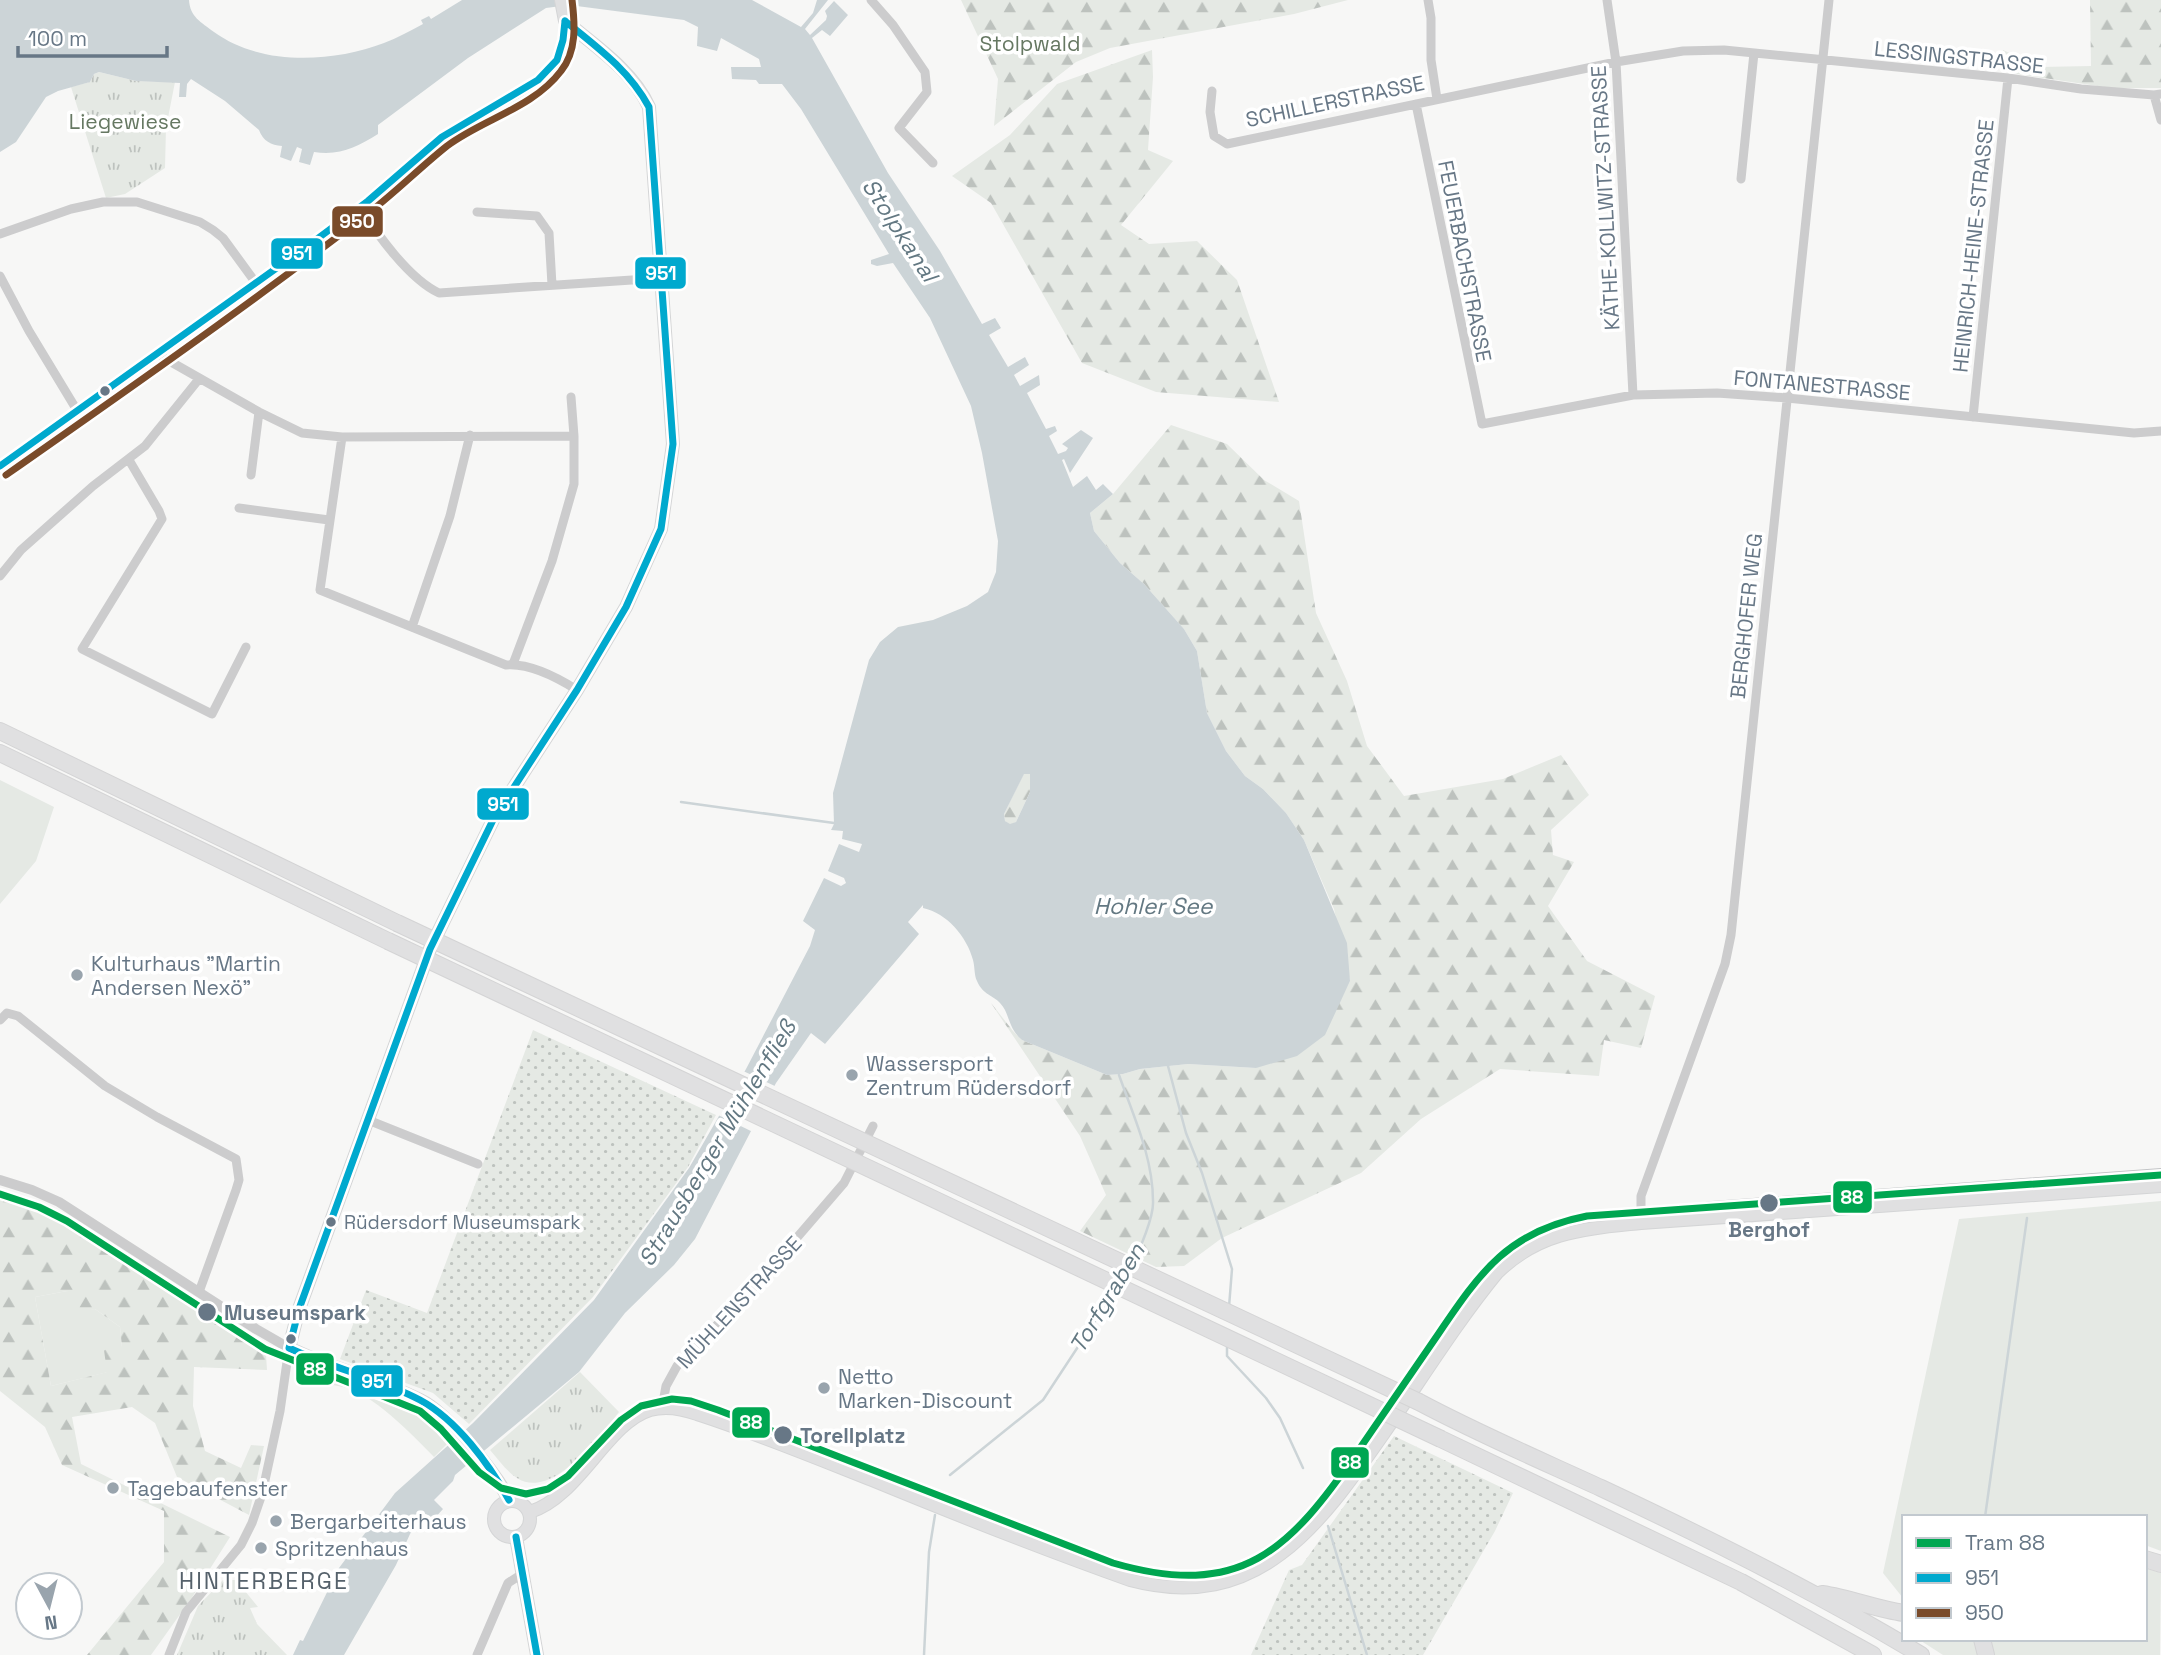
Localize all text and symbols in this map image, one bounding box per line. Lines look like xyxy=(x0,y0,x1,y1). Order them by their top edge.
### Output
scale bar xyxy=(18,14,166,58)
text: 100 m xyxy=(28,25,87,52)
park label: Stolpwald xyxy=(980,30,1080,57)
street label: LESSINGSTRASSE xyxy=(1873,35,2045,79)
street label: KÄTHE-KOLLWITZ-STRASSE xyxy=(1585,65,1625,331)
street label: SCHILLERSTRASSE xyxy=(1243,69,1427,133)
park label: Liegewiese xyxy=(69,108,181,135)
street label: HEINRICH-HEINE-STRASSE xyxy=(1946,118,2000,374)
street label: FEUERBACHSTRASSE xyxy=(1432,158,1498,364)
water label: Stolpkanal xyxy=(855,173,946,289)
line badge: 950 xyxy=(331,205,384,238)
text: 950 xyxy=(339,209,375,234)
line badge: 951 xyxy=(270,237,324,270)
text: 951 xyxy=(281,241,313,266)
line badge: 951 xyxy=(634,256,687,290)
text: 951 xyxy=(645,261,677,286)
street label: FONTANESTRASSE xyxy=(1732,364,1912,406)
unlabelled marker xyxy=(98,384,112,398)
street label: BERGHOFER WEG xyxy=(1724,532,1768,700)
line badge: 951 xyxy=(476,787,530,821)
text: 951 xyxy=(487,792,519,817)
water label: Hohler See xyxy=(1094,891,1214,921)
place label: Kulturhaus "Martin Andersen Nexö" xyxy=(91,950,281,1001)
marker: Kulturhaus "Martin Andersen Nexö" xyxy=(69,967,85,983)
water label: Strausberger Mühlenfließ xyxy=(632,1013,803,1271)
place label: Wassersport Zentrum Rüdersdorf xyxy=(866,1050,1071,1101)
marker: Wassersport Zentrum Rüdersdorf xyxy=(844,1067,860,1083)
line badge: 88 xyxy=(1832,1180,1873,1214)
text: 88 xyxy=(1841,1185,1863,1210)
marker: Berghof xyxy=(1758,1192,1780,1214)
place label: Rüdersdorf Museumspark xyxy=(344,1210,580,1235)
marker: Rüdersdorf Museumspark xyxy=(324,1215,338,1229)
place label: Berghof xyxy=(1728,1216,1810,1243)
street label: MÜHLENSTRASSE xyxy=(671,1230,807,1374)
water label: Torfgraben xyxy=(1063,1237,1152,1358)
place label: Museumspark xyxy=(224,1299,366,1326)
marker: Museumspark xyxy=(196,1301,218,1323)
unlabelled marker xyxy=(284,1332,298,1346)
line badge: 88 xyxy=(295,1352,335,1386)
text: 88 xyxy=(304,1357,326,1382)
place label: Netto Marken-Discount xyxy=(838,1363,1013,1414)
line badge: 951 xyxy=(350,1364,404,1398)
text: 951 xyxy=(361,1369,393,1394)
marker: Netto Marken-Discount xyxy=(816,1380,832,1396)
line badge: 88 xyxy=(731,1406,771,1439)
text: 88 xyxy=(740,1410,762,1435)
place label: Torellplatz xyxy=(800,1422,905,1449)
marker: Torellplatz xyxy=(772,1424,794,1446)
line badge: 88 xyxy=(1330,1446,1370,1479)
text: 88 xyxy=(1339,1450,1361,1475)
place label: Tagebaufenster xyxy=(127,1475,288,1502)
marker: Tagebaufenster xyxy=(105,1480,121,1496)
place label: Bergarbeiterhaus xyxy=(290,1508,467,1535)
marker: Bergarbeiterhaus xyxy=(268,1513,284,1529)
legend xyxy=(1902,1515,2147,1641)
text: Tram 88 xyxy=(1965,1529,2045,1556)
place label: Spritzenhaus xyxy=(275,1535,409,1562)
marker: Spritzenhaus xyxy=(253,1540,269,1556)
text: 951 xyxy=(1965,1564,1999,1591)
district label: HINTERBERGE xyxy=(179,1566,349,1596)
north arrow xyxy=(14,1571,84,1641)
text: 950 xyxy=(1965,1599,2004,1626)
text: N xyxy=(43,1609,59,1636)

